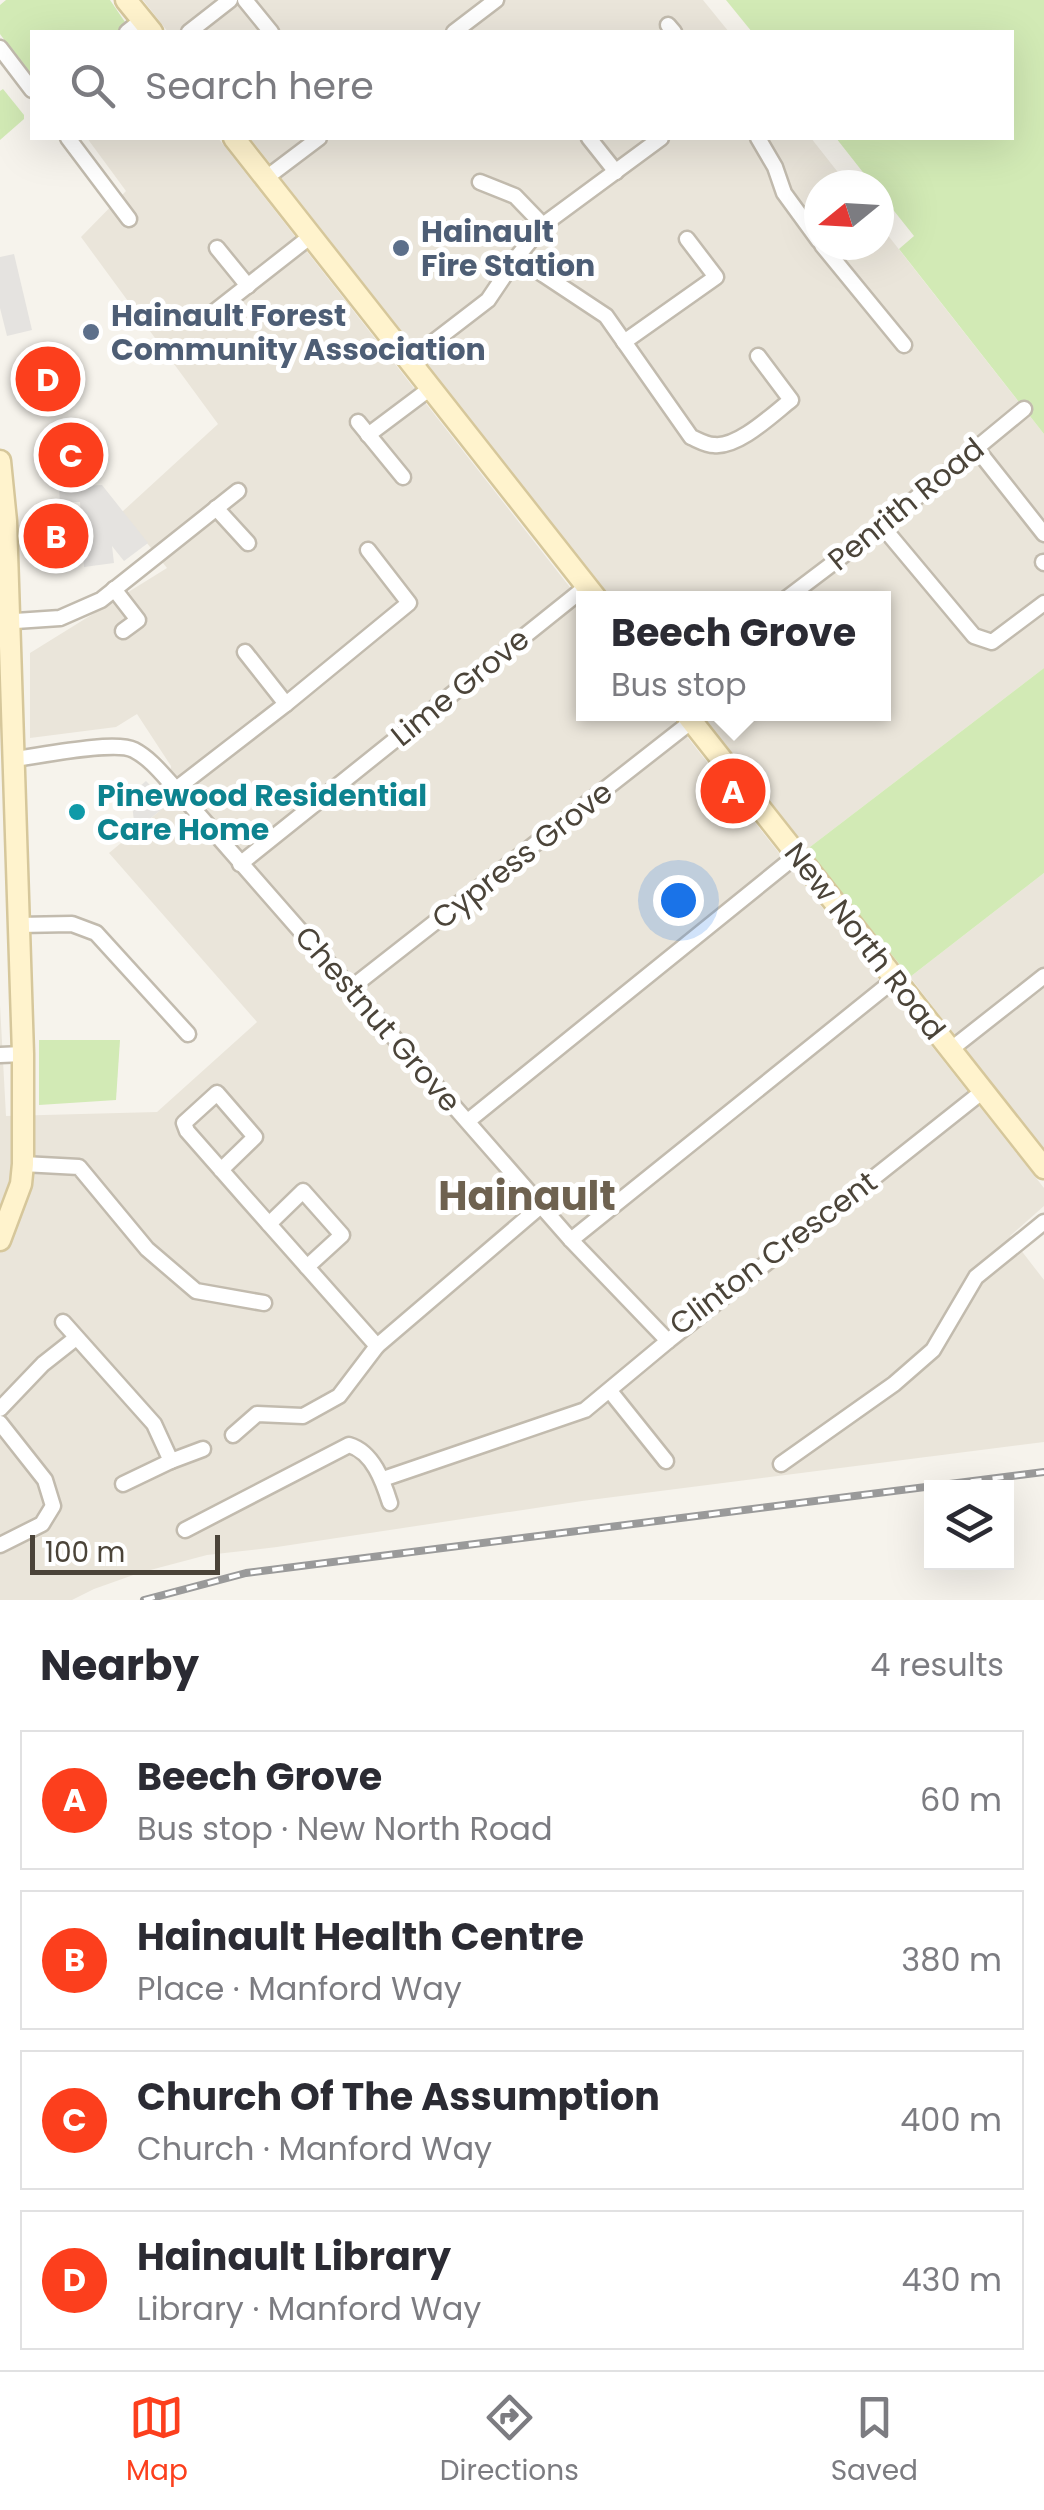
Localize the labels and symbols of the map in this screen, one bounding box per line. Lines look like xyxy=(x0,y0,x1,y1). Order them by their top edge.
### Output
north arrow xyxy=(804,170,894,260)
place label: Hainault Fire Station xyxy=(421,210,595,287)
marker: Hainault Fire Station xyxy=(390,237,412,259)
place label: Hainault Forest Community Association xyxy=(111,294,486,371)
marker: Hainault Forest Community Association xyxy=(80,321,102,343)
pin: D xyxy=(15,342,80,416)
pin: C xyxy=(38,418,104,492)
street label: Penrith Road xyxy=(819,428,993,580)
pin: B xyxy=(23,498,88,574)
street label: Lime Grove xyxy=(382,618,538,756)
pin: A xyxy=(700,754,766,828)
street label: Cypress Grove xyxy=(423,771,621,939)
place label: Pinewood Residential Care Home xyxy=(97,774,427,851)
marker: Pinewood Residential Care Home xyxy=(66,801,88,823)
street label: New North Road xyxy=(774,833,956,1049)
your location xyxy=(653,875,704,926)
street label: Chestnut Grove xyxy=(285,917,471,1121)
street label: Clinton Crescent xyxy=(660,1161,886,1345)
district label: Hainault xyxy=(438,1168,616,1224)
scale bar xyxy=(30,1530,220,1574)

